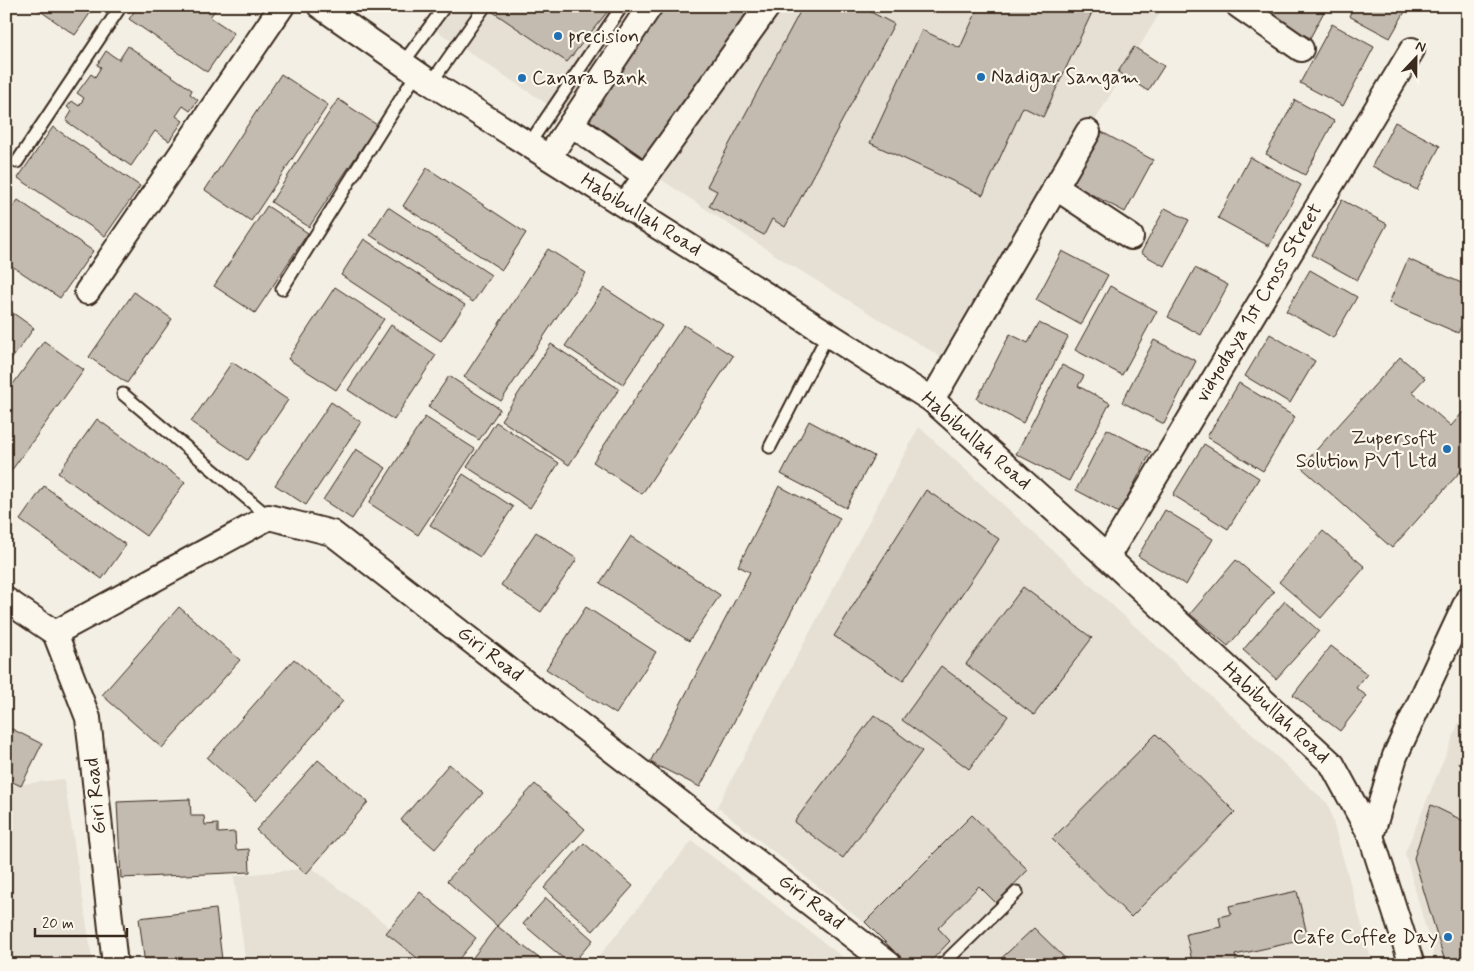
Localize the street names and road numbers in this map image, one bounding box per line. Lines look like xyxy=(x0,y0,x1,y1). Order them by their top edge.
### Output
street label: Habibullah Road xyxy=(575,167,707,263)
street label: vidyodaya 1st Cross Street xyxy=(1189,198,1329,408)
street label: Habibullah Road xyxy=(915,386,1037,496)
street label: Giri Road xyxy=(451,620,529,688)
street label: Habibullah Road xyxy=(1216,656,1336,770)
street label: Giri Road xyxy=(79,756,113,836)
street label: Giri Road xyxy=(772,868,850,936)

